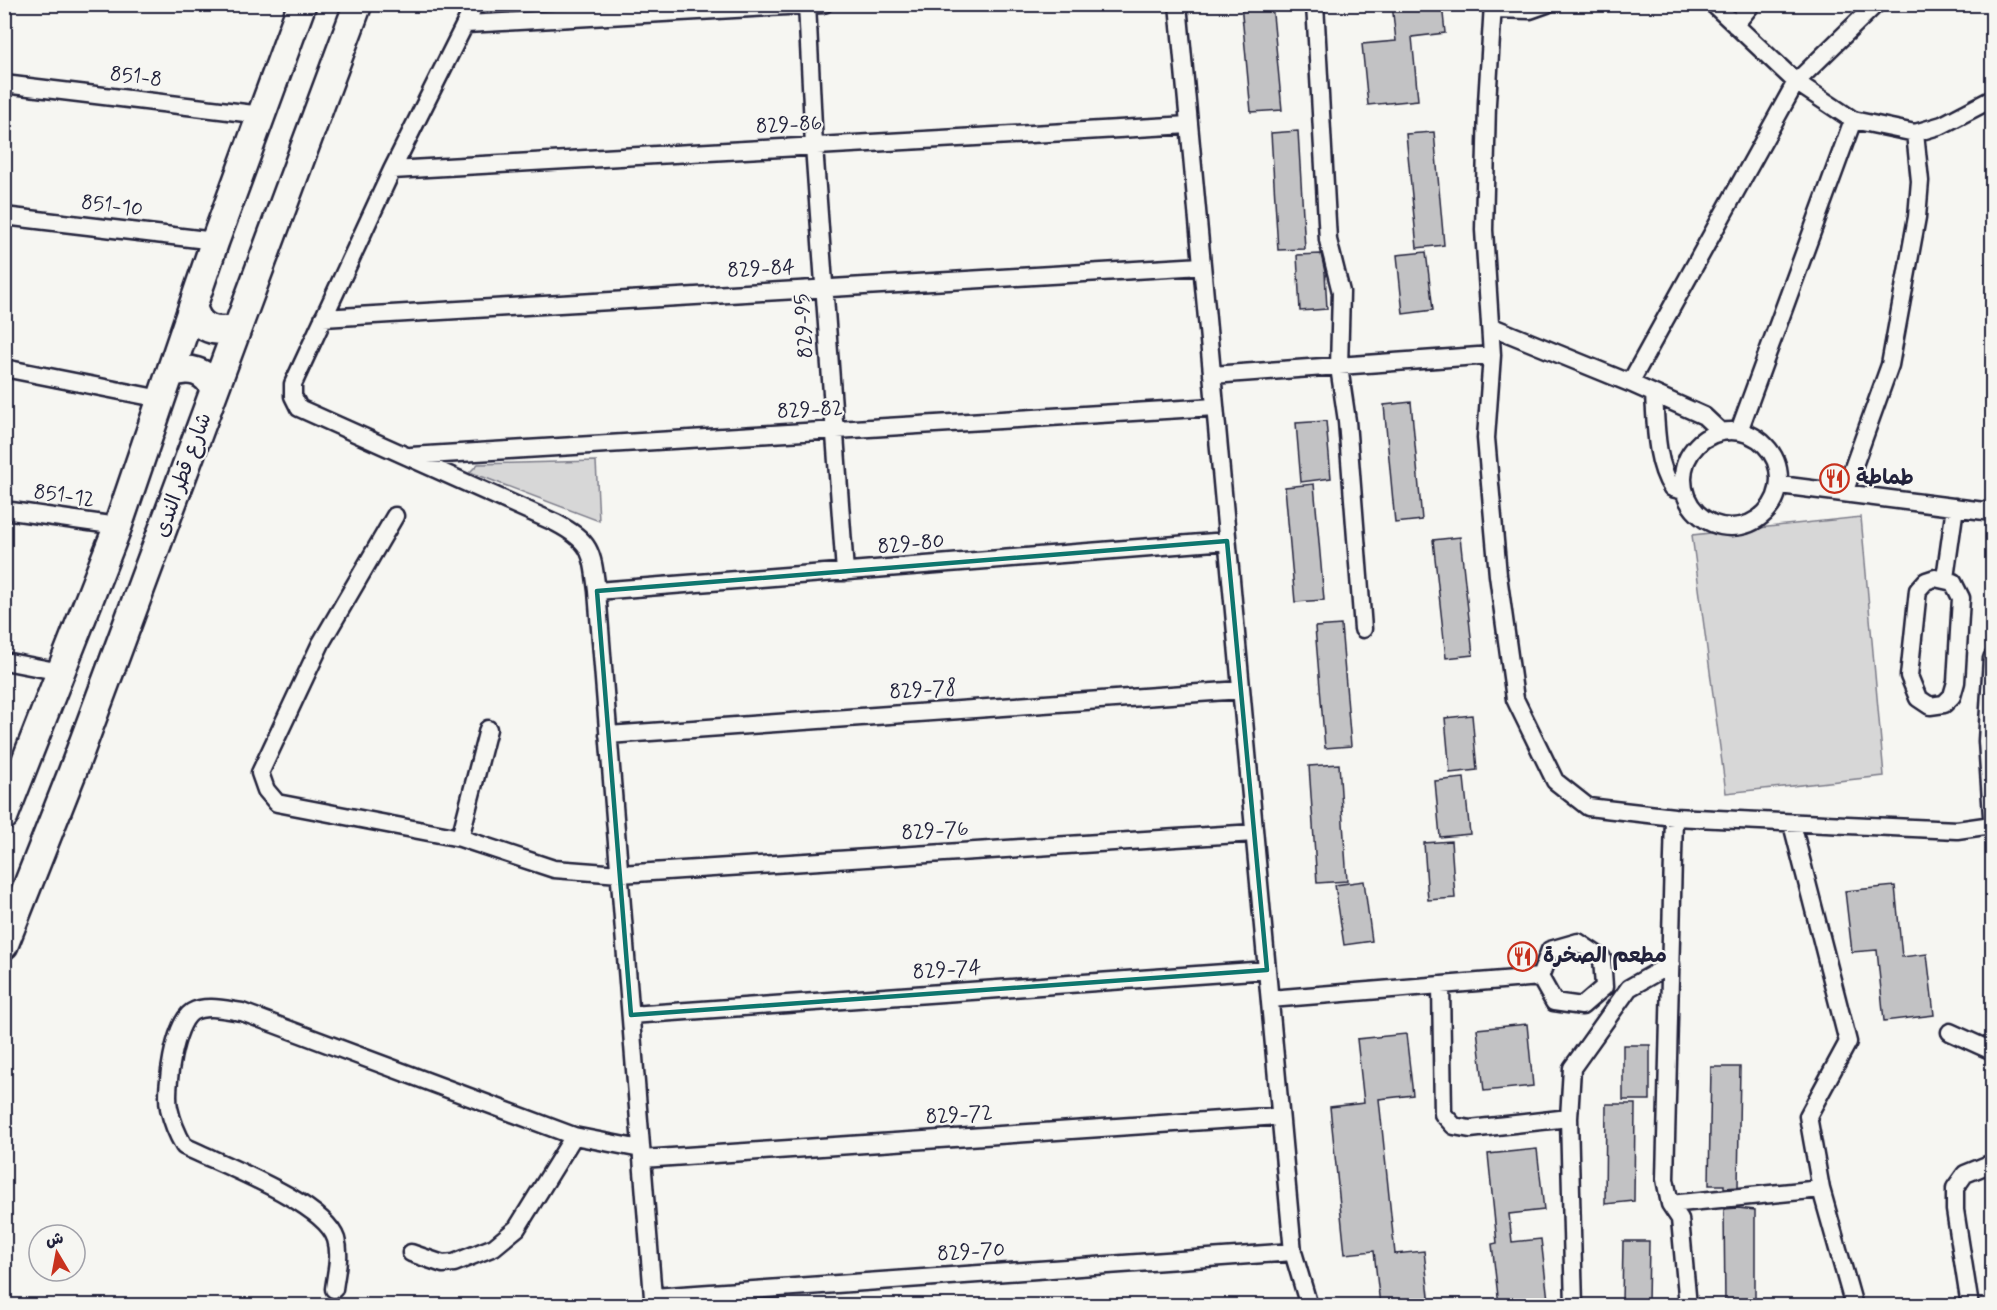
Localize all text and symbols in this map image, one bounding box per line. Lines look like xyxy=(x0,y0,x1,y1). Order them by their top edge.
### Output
street label: 851-8 xyxy=(108,60,164,94)
street label: 829-86 xyxy=(755,109,823,141)
street label: 851-10 xyxy=(80,188,144,224)
street label: 829-84 xyxy=(726,253,796,285)
street label: 829-95 xyxy=(788,293,820,359)
street label: 829-82 xyxy=(776,394,844,426)
street label: شارع قطر الندى xyxy=(147,409,219,541)
restaurant icon: طماطة xyxy=(1819,462,1851,494)
place label: طماطة xyxy=(1856,464,1914,492)
street label: 851-12 xyxy=(32,478,96,514)
street label: 829-80 xyxy=(876,527,946,561)
street label: 829-78 xyxy=(888,674,958,706)
street label: 829-76 xyxy=(900,815,970,847)
restaurant icon: مطعم الصخرة xyxy=(1506,940,1538,972)
place label: مطعم الصخرة xyxy=(1543,942,1667,971)
street label: 829-74 xyxy=(912,954,983,986)
street label: 829-72 xyxy=(924,1099,994,1131)
north arrow xyxy=(27,1223,87,1283)
text: ش xyxy=(44,1228,65,1252)
street label: 829-70 xyxy=(936,1236,1006,1268)

